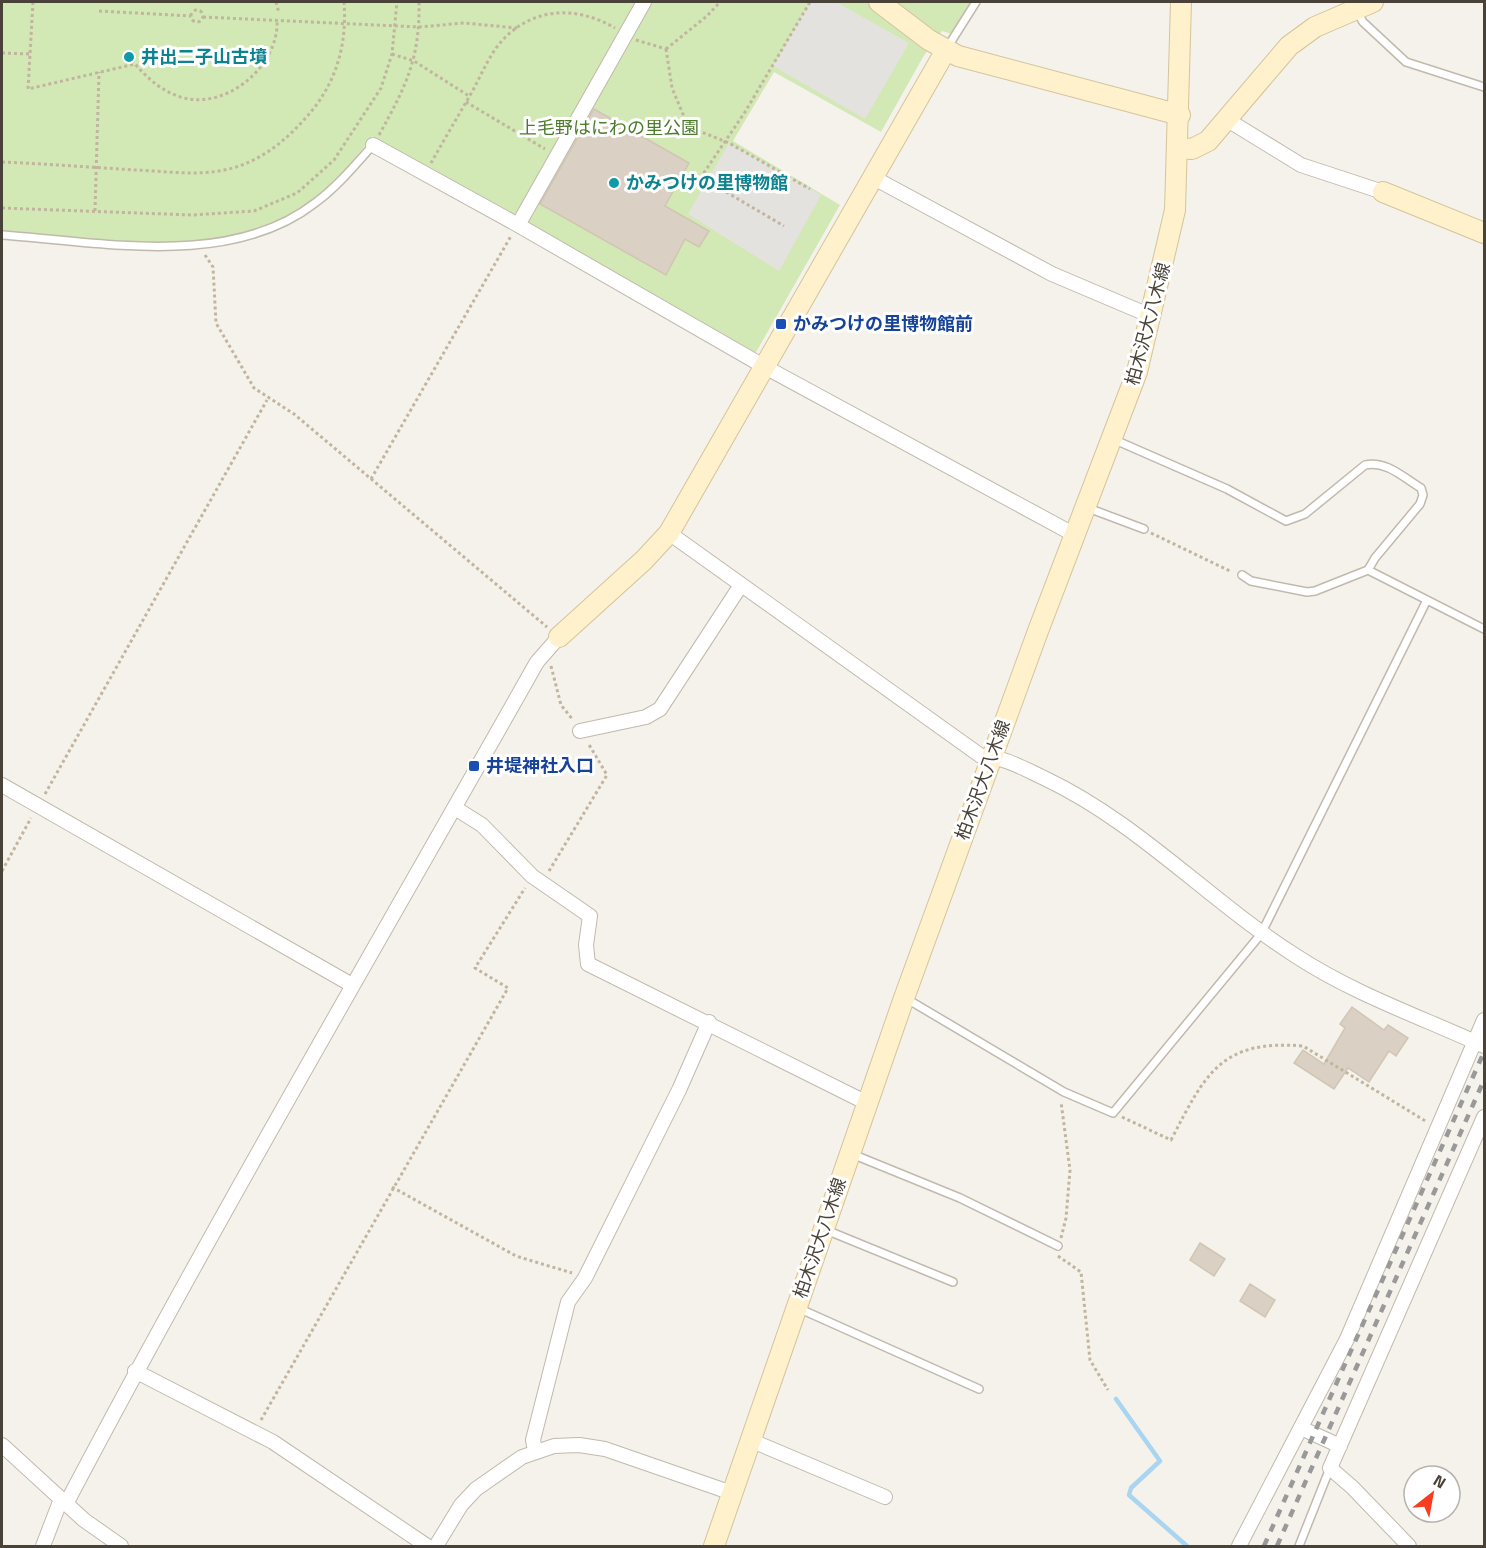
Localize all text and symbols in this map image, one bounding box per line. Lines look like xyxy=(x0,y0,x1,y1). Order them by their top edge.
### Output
place label: 井出二子山古墳 xyxy=(141,43,267,70)
marker: 井出二子山古墳 xyxy=(122,50,136,64)
park label: 上毛野はにわの里公園 xyxy=(519,114,699,141)
place label: かみつけの里博物館 xyxy=(626,169,788,196)
marker: かみつけの里博物館 xyxy=(607,176,621,190)
street label: 柏木沢大八木線 xyxy=(1118,260,1177,388)
place label: かみつけの里博物館前 xyxy=(793,310,973,337)
marker: かみつけの里博物館前 xyxy=(774,317,788,331)
street label: 柏木沢大八木線 xyxy=(948,716,1017,844)
place label: 井堤神社入口 xyxy=(486,752,594,779)
marker: 井堤神社入口 xyxy=(467,759,481,773)
street label: 柏木沢大八木線 xyxy=(786,1174,853,1302)
north arrow xyxy=(1402,1464,1462,1524)
text: N xyxy=(1429,1468,1451,1494)

